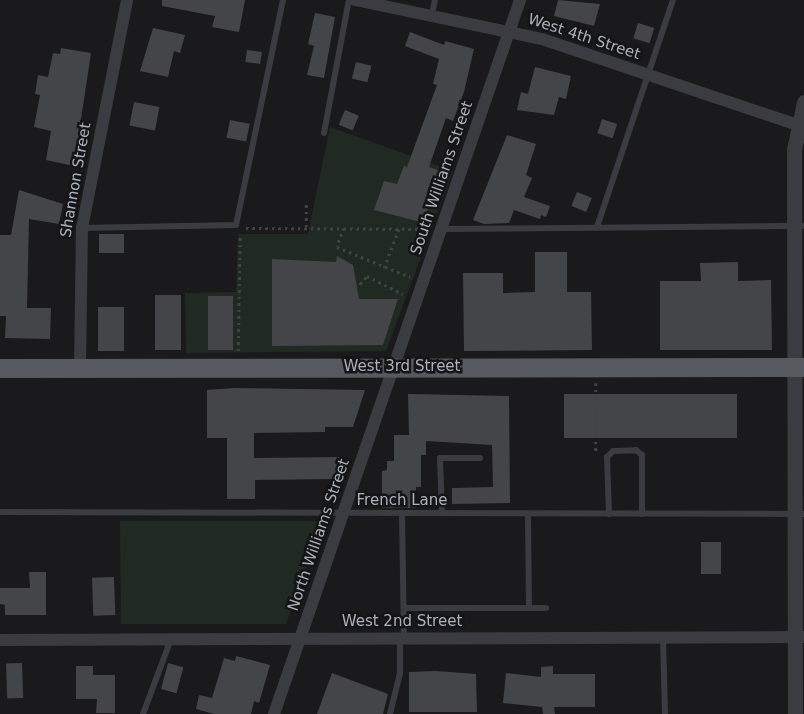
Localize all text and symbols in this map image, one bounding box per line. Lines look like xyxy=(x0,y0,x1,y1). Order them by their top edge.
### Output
street label: West 4th Street xyxy=(526,10,642,64)
street label: South Williams Street xyxy=(407,99,477,257)
street label: Shannon Street xyxy=(57,121,95,239)
street label: West 3rd Street xyxy=(344,358,460,376)
street label: North Williams Street xyxy=(284,456,354,614)
street label: French Lane xyxy=(357,492,447,510)
street label: West 2nd Street xyxy=(342,613,462,631)

